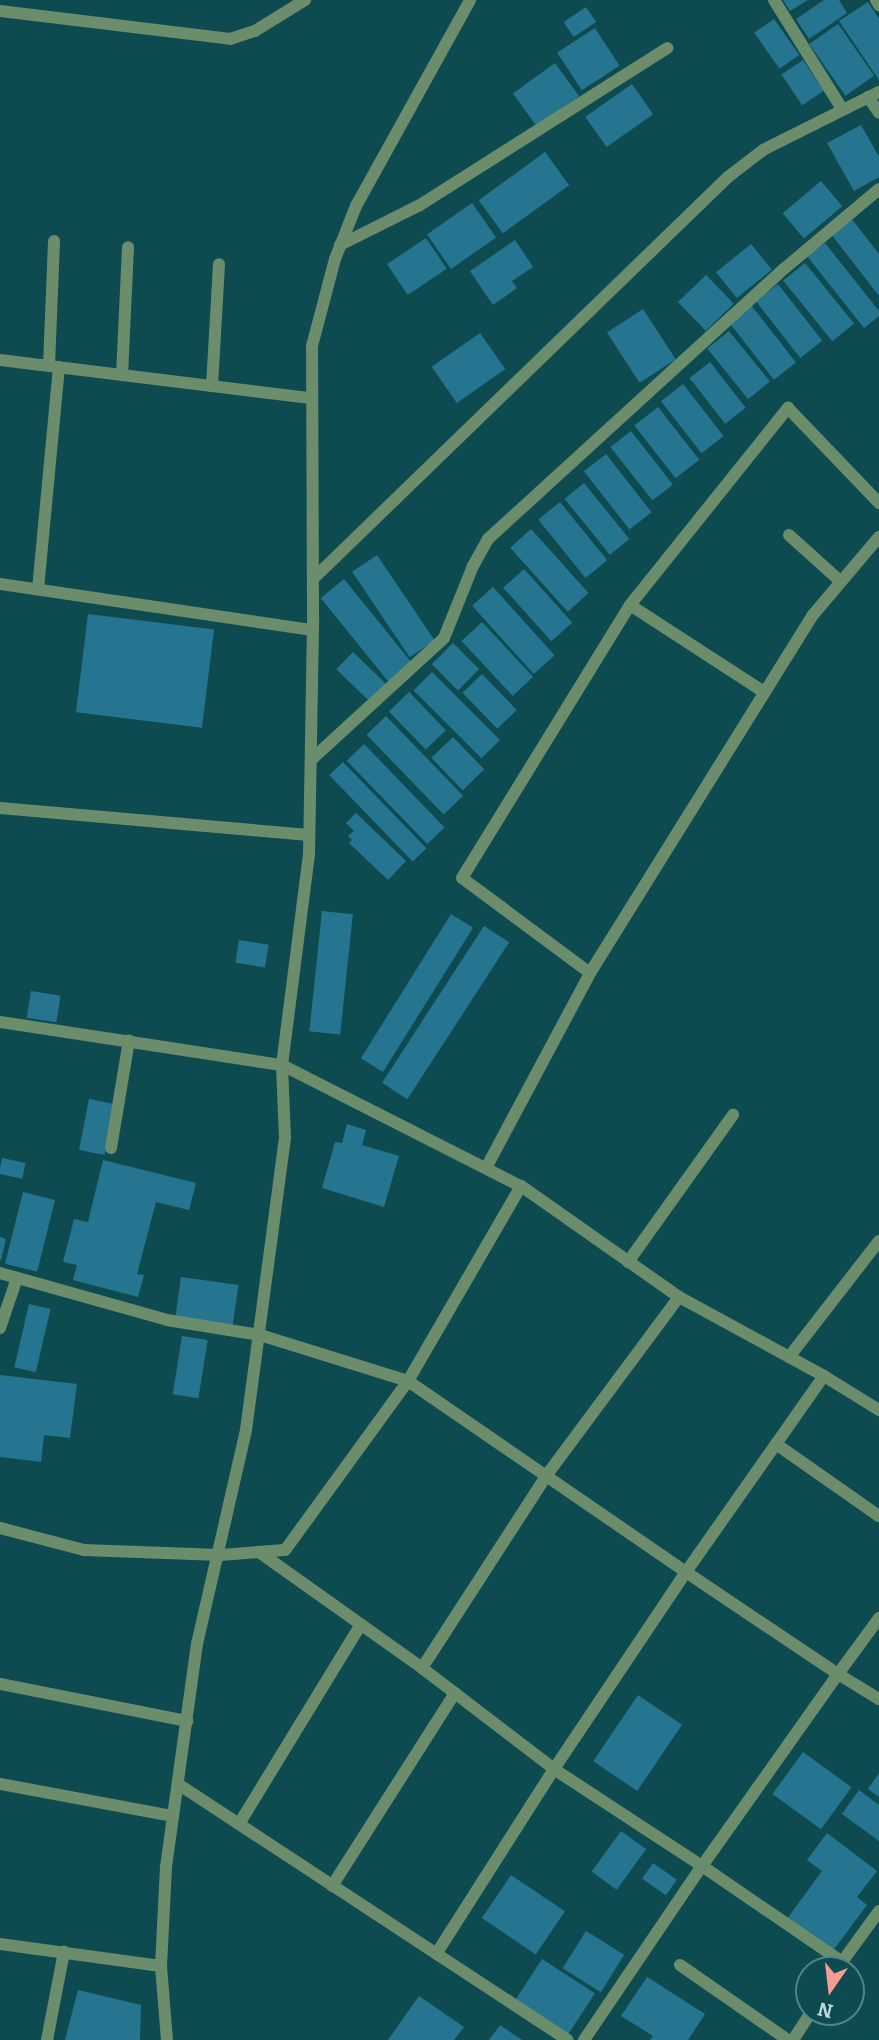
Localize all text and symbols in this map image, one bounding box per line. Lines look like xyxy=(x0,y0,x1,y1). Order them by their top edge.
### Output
north arrow xyxy=(795,1956,865,2026)
text: N xyxy=(815,1997,835,2023)

